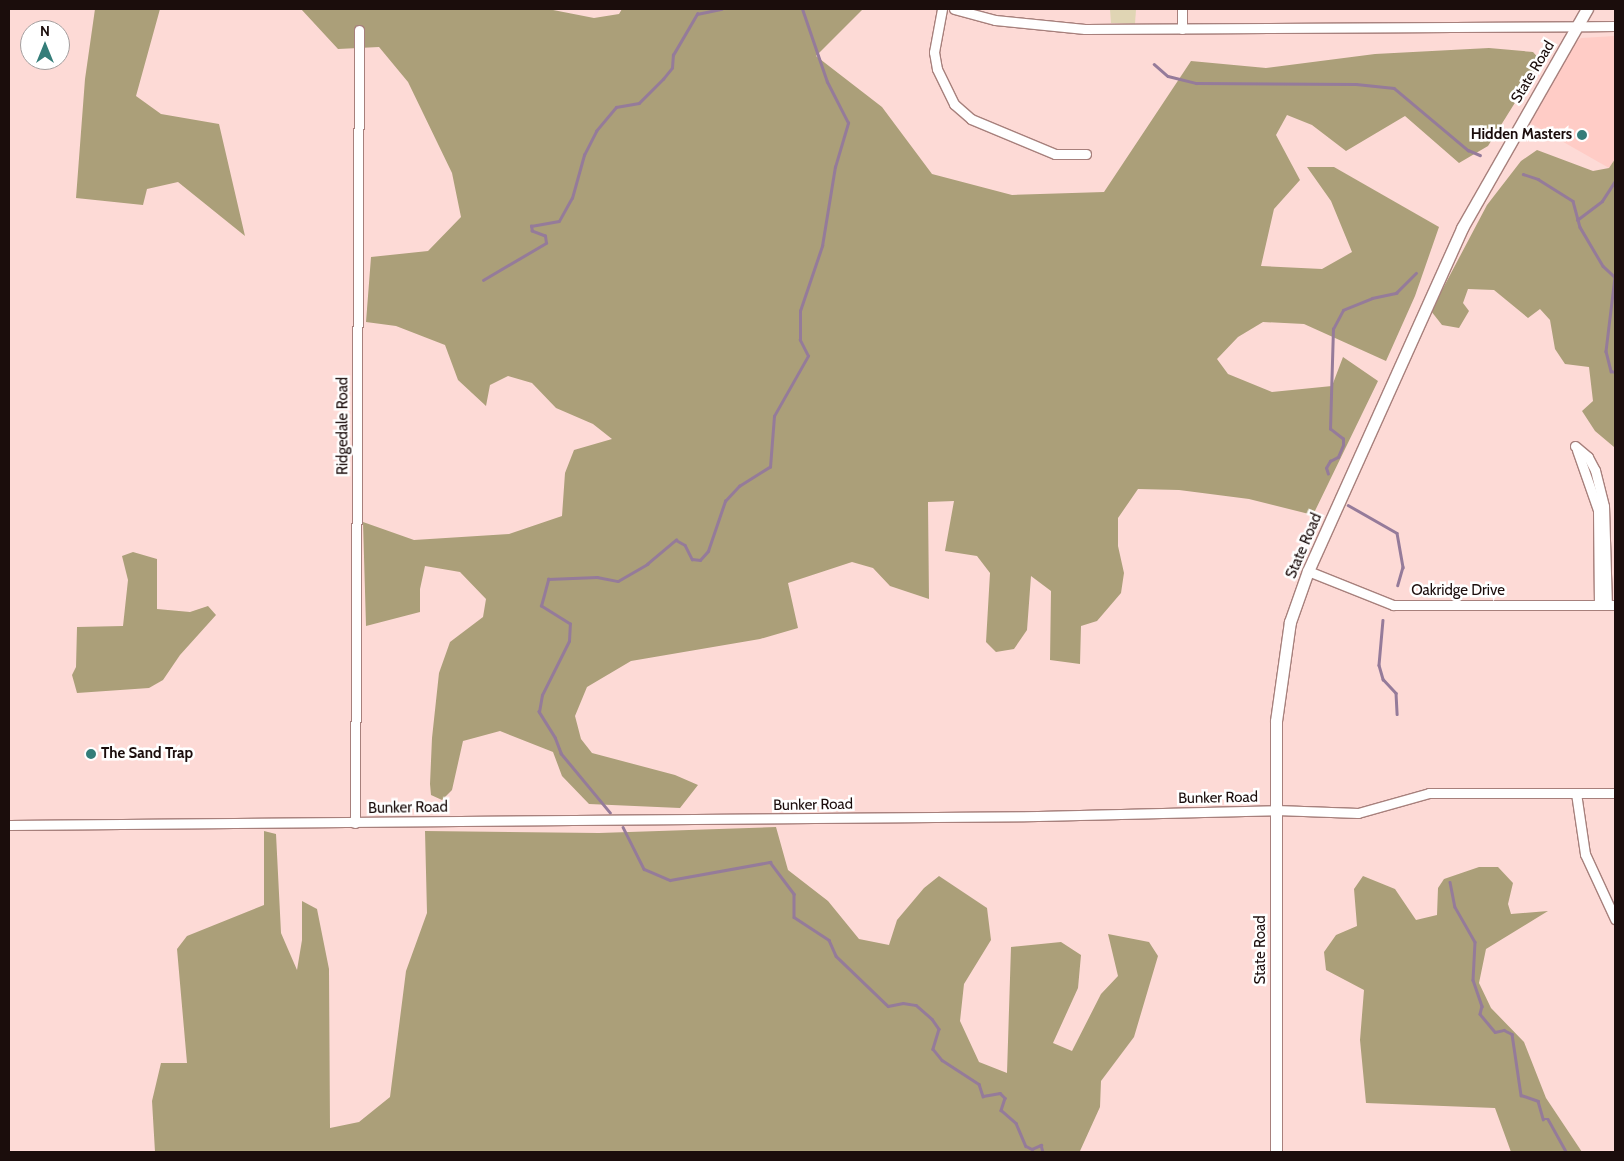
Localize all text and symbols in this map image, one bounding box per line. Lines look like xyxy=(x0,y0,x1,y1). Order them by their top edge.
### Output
north arrow xyxy=(20,20,70,70)
text: N xyxy=(40,22,50,40)
street label: State Road xyxy=(1507,38,1559,106)
place label: Hidden Masters xyxy=(1471,126,1572,144)
marker: Hidden Masters xyxy=(1576,129,1588,141)
street label: Ridgedale Road xyxy=(334,377,352,475)
street label: State Road xyxy=(1282,511,1326,581)
street label: Oakridge Drive xyxy=(1411,582,1505,600)
place label: The Sand Trap xyxy=(101,745,193,763)
marker: The Sand Trap xyxy=(85,748,97,760)
street label: Bunker Road xyxy=(1178,788,1258,808)
street label: Bunker Road xyxy=(773,795,853,815)
street label: Bunker Road xyxy=(368,798,448,818)
street label: State Road xyxy=(1252,915,1270,985)

